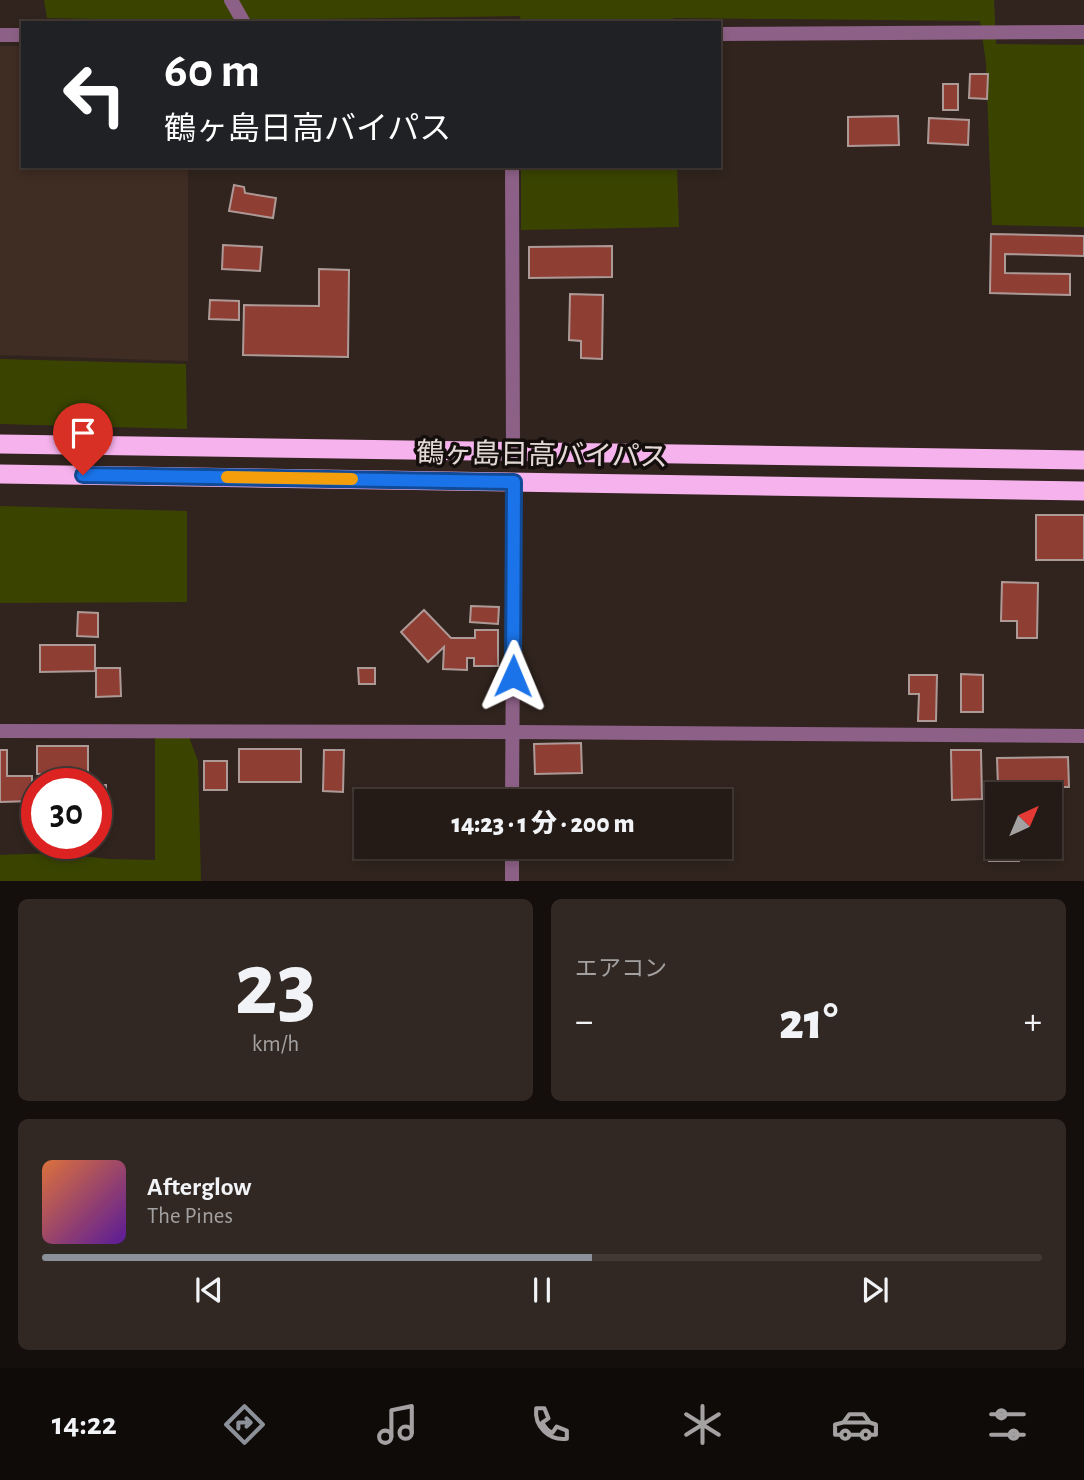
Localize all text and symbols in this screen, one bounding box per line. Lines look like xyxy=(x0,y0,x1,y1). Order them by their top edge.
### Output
text: 60 m xyxy=(164,47,260,96)
icon: left xyxy=(49,49,140,140)
text: 鶴ヶ島日高バイパス xyxy=(164,113,451,145)
pin xyxy=(53,403,113,475)
icon: arrive xyxy=(64,414,102,452)
street label: 鶴ヶ島日高バイパス xyxy=(416,438,668,472)
position arrow xyxy=(476,639,550,713)
speed limit sign: 30 xyxy=(21,768,112,859)
north arrow xyxy=(985,782,1062,859)
map controls xyxy=(985,782,1062,859)
text: 14:23 · 1 分 · 200 m xyxy=(451,811,635,837)
text: 23 xyxy=(234,940,317,1031)
text: エアコン xyxy=(575,958,667,981)
text: 21° xyxy=(779,996,838,1048)
text: − xyxy=(575,1003,593,1041)
text: + xyxy=(1024,1003,1042,1041)
text: km/h xyxy=(252,1033,299,1056)
text: Afterglow xyxy=(147,1174,251,1200)
text: The Pines xyxy=(147,1205,233,1228)
icon: previous xyxy=(190,1271,228,1309)
icon: pause xyxy=(523,1271,561,1309)
icon: next xyxy=(856,1271,894,1309)
icon: directions xyxy=(220,1400,269,1449)
icon: music xyxy=(373,1400,422,1449)
icon: phone xyxy=(526,1400,575,1449)
icon: climate xyxy=(678,1400,727,1449)
icon: car xyxy=(831,1400,880,1449)
icon: filters xyxy=(983,1400,1032,1449)
text: 14:22 xyxy=(52,1408,117,1440)

